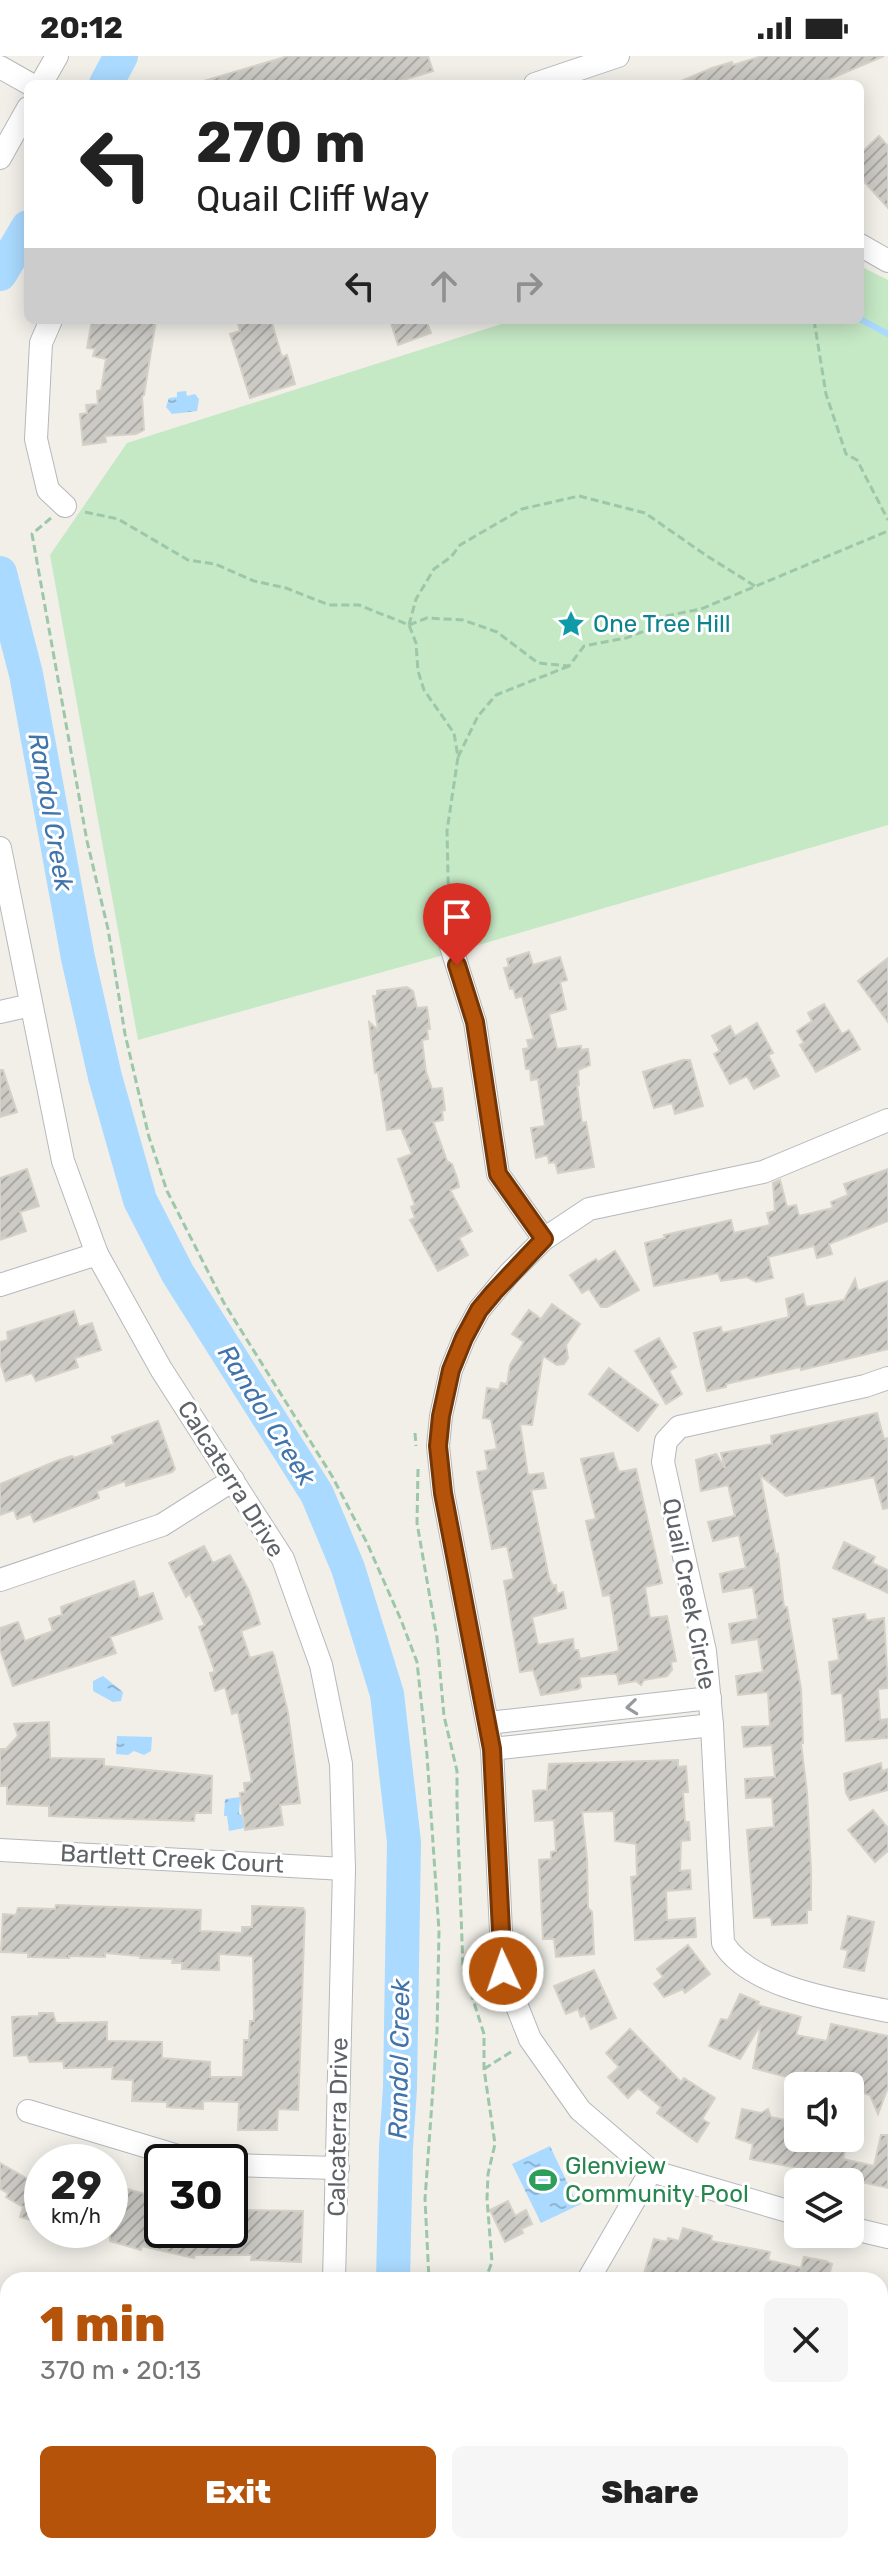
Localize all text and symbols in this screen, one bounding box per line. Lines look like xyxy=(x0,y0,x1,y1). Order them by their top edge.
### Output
text: 20:12 xyxy=(40,10,123,46)
text: 270 m xyxy=(196,110,366,176)
icon: left xyxy=(64,112,168,216)
text: Quail Cliff Way xyxy=(196,177,429,220)
icon: left xyxy=(338,264,382,308)
icon: ahead xyxy=(422,264,466,308)
icon: right xyxy=(506,264,550,308)
place icon: One Tree Hill xyxy=(556,609,586,639)
place label: One Tree Hill xyxy=(593,610,731,638)
water label: Randol Creek xyxy=(21,730,80,894)
pin xyxy=(423,883,491,965)
icon: arrive xyxy=(435,895,479,939)
water label: Randol Creek xyxy=(211,1339,323,1492)
street label: Calcaterra Drive xyxy=(172,1396,290,1562)
street label: Quail Creek Circle xyxy=(657,1496,721,1692)
one-way arrow xyxy=(625,1698,638,1715)
street label: Bartlett Creek Court xyxy=(59,1839,285,1879)
position arrow xyxy=(461,1929,545,2013)
water label: Randol Creek xyxy=(383,1978,416,2140)
street label: Calcaterra Drive xyxy=(322,2037,354,2217)
map controls xyxy=(784,2072,864,2248)
button: sound xyxy=(784,2072,864,2152)
speed limit sign: 30 xyxy=(144,2144,248,2248)
place label: Glenview Community Pool xyxy=(565,2152,749,2208)
text: 29 xyxy=(50,2162,102,2209)
sports icon: Glenview Community Pool xyxy=(528,2165,558,2195)
button: layers xyxy=(784,2168,864,2248)
text: km/h xyxy=(51,2204,101,2228)
text: 1 min xyxy=(40,2296,166,2353)
button: close xyxy=(764,2298,848,2382)
text: 370 m · 20:13 xyxy=(40,2355,201,2386)
button: Exit xyxy=(40,2446,436,2538)
button: Share xyxy=(452,2446,848,2538)

